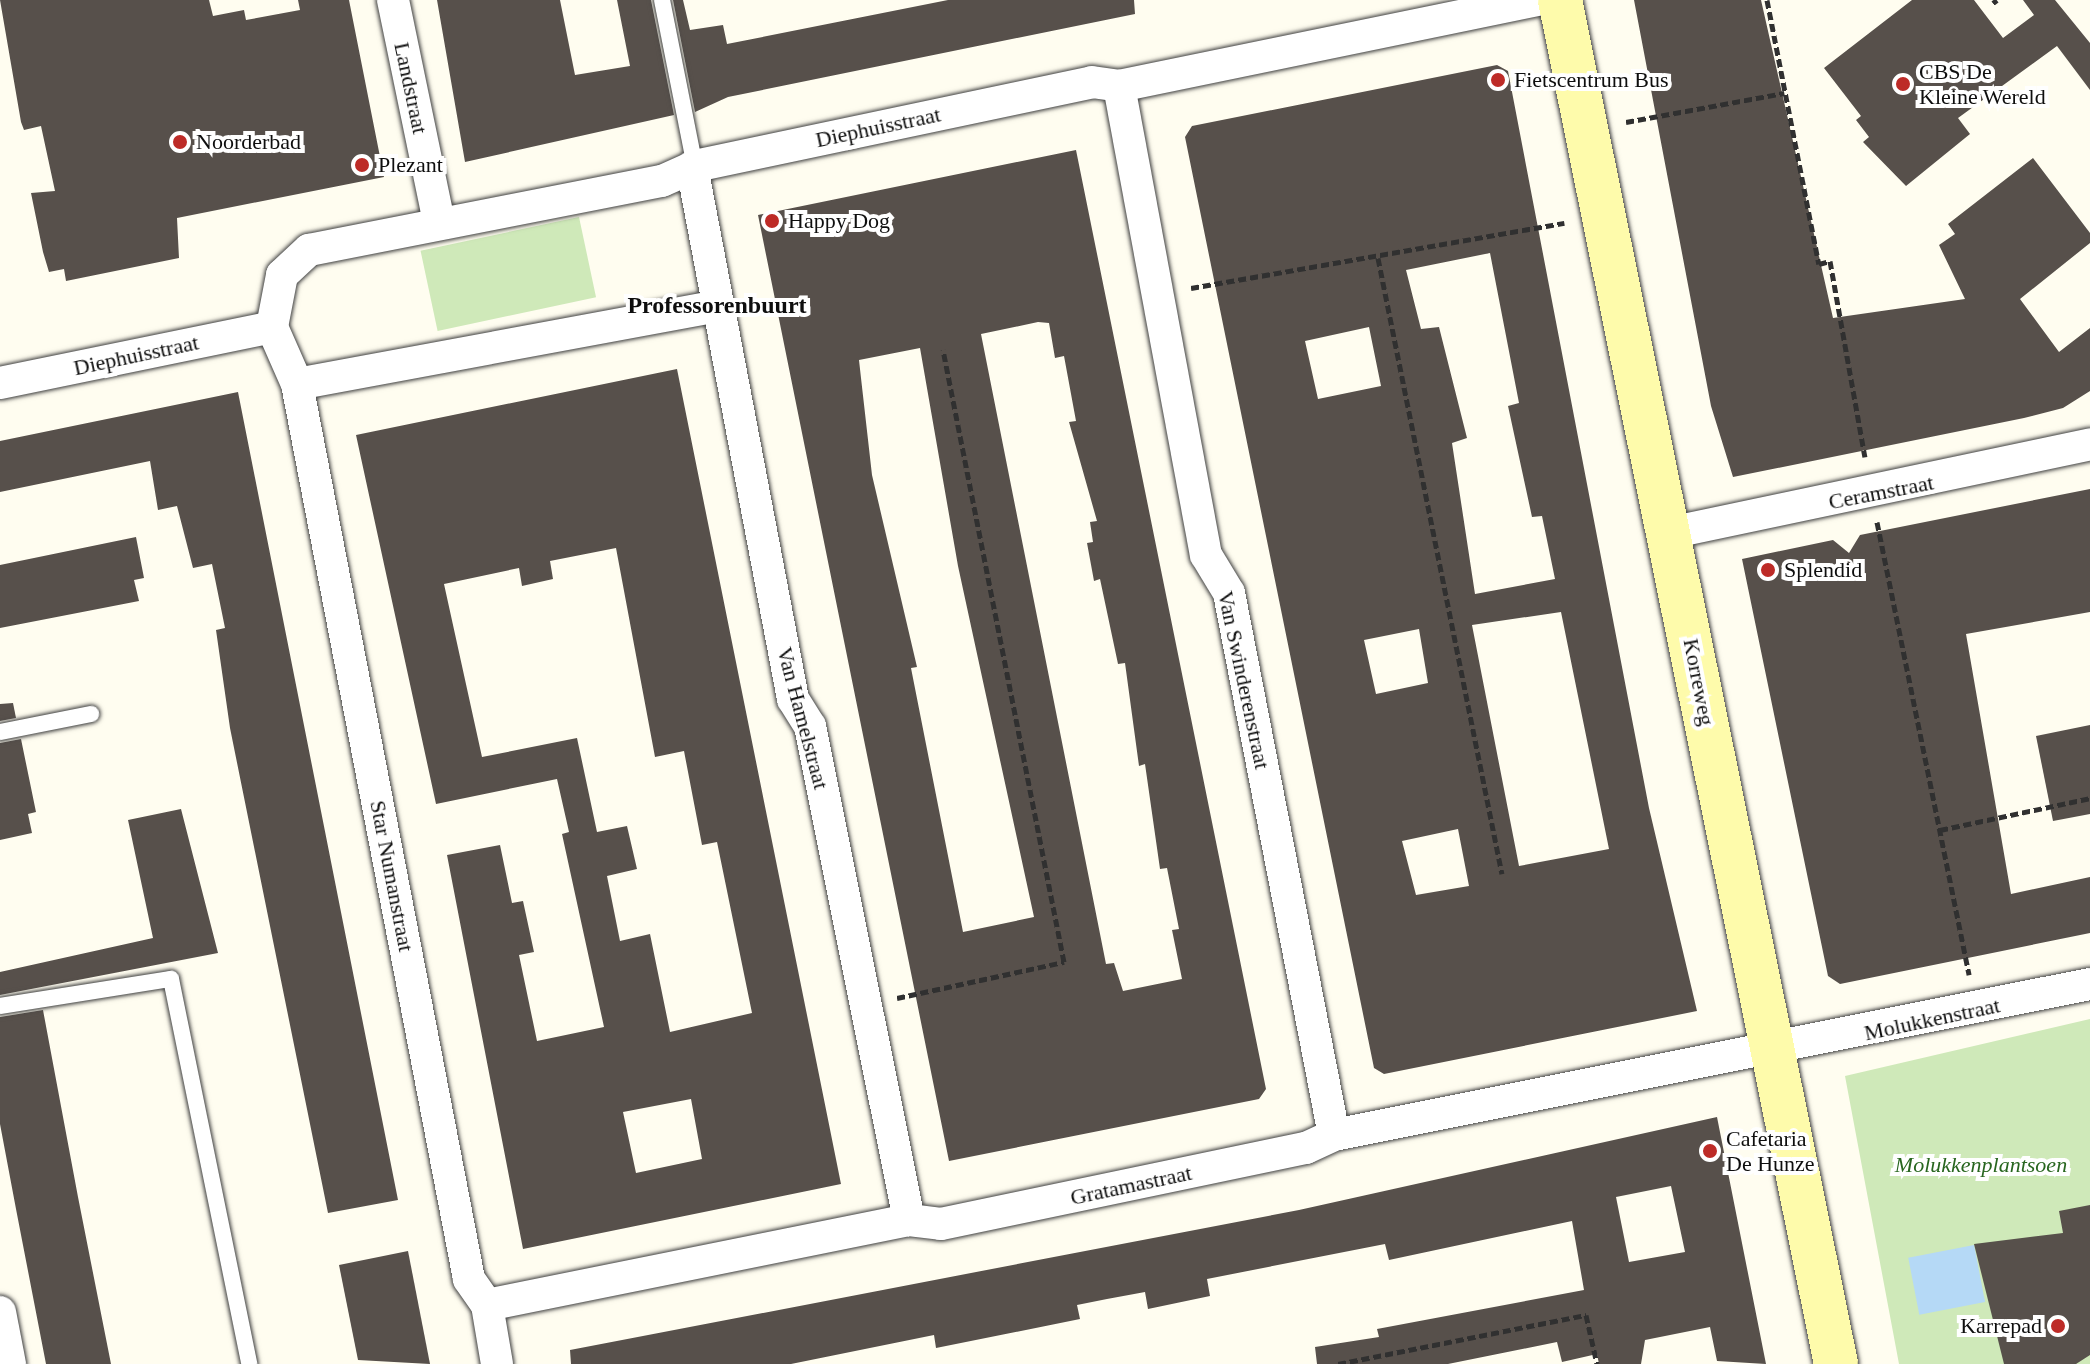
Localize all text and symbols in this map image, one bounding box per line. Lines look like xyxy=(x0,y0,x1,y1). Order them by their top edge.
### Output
street label: Landstraat xyxy=(388,40,434,136)
place label: CBS De Kleine Wereld xyxy=(1919,58,2046,110)
place label: Fietscentrum Bus xyxy=(1514,67,1669,93)
marker: Fietscentrum Bus xyxy=(1489,71,1507,89)
marker: CBS De Kleine Wereld xyxy=(1894,75,1912,93)
street label: Diephuisstraat xyxy=(813,101,943,153)
place label: Noorderbad xyxy=(196,129,301,155)
marker: Noorderbad xyxy=(171,133,189,151)
place label: Plezant xyxy=(378,152,443,178)
marker: Plezant xyxy=(353,156,371,174)
place label: Happy Dog xyxy=(788,208,890,234)
marker: Happy Dog xyxy=(763,212,781,230)
district label: Professorenbuurt xyxy=(627,292,807,320)
street label: Diephuisstraat xyxy=(71,329,201,381)
street label: Ceramstraat xyxy=(1826,469,1936,515)
place label: Splendid xyxy=(1784,557,1862,583)
marker: Splendid xyxy=(1759,561,1777,579)
street label: Van Swinderenstraat xyxy=(1212,589,1276,771)
street label: Korreweg xyxy=(1678,636,1720,728)
street label: Van Hamelstraat xyxy=(771,644,835,792)
street label: Star Numanstraat xyxy=(364,798,420,954)
street label: Molukkenstraat xyxy=(1862,992,2002,1046)
place label: Cafetaria De Hunze xyxy=(1726,1125,1815,1176)
marker: Cafetaria De Hunze xyxy=(1701,1142,1719,1160)
park label: Molukkenplantsoen xyxy=(1895,1152,2067,1178)
street label: Gratamastraat xyxy=(1068,1159,1194,1211)
place label: Karrepad xyxy=(1960,1313,2042,1339)
marker: Karrepad xyxy=(2049,1317,2067,1335)

